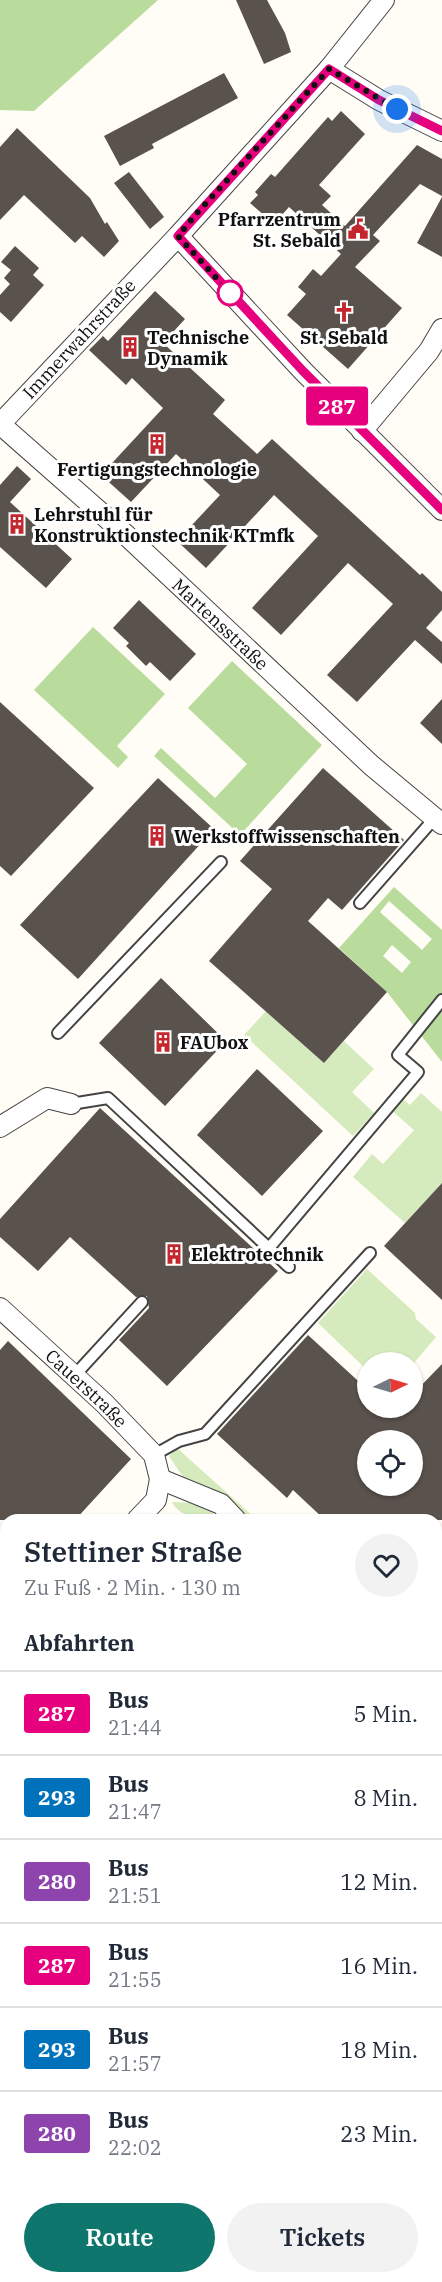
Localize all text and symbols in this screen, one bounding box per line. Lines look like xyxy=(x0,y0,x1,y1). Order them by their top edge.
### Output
your location xyxy=(382,94,412,124)
place label: Pfarrzentrum St. Sebald xyxy=(218,208,342,252)
public building icon: Pfarrzentrum St. Sebald xyxy=(346,217,370,241)
street label: Immerwahrstraße xyxy=(18,274,140,404)
unlabelled marker xyxy=(217,280,243,306)
church icon: St. Sebald xyxy=(332,300,356,324)
place label: Technische Dynamik xyxy=(147,326,249,370)
place label: St. Sebald xyxy=(300,326,388,349)
building icon: Technische Dynamik xyxy=(118,335,142,359)
line badge: 287 xyxy=(302,386,372,426)
text: 287 xyxy=(318,392,356,420)
building icon: Fertigungstechnologie xyxy=(145,432,169,456)
place label: Fertigungstechnologie xyxy=(57,458,257,481)
place label: Lehrstuhl für Konstruktionstechnik KTmfk xyxy=(34,503,295,547)
building icon: Lehrstuhl für Konstruktionstechnik KTmfk xyxy=(5,512,29,536)
street label: Martensstraße xyxy=(168,573,274,675)
building icon: Werkstoffwissenschaften xyxy=(145,824,169,848)
place label: Werkstoffwissenschaften xyxy=(174,825,400,848)
building icon: FAUbox xyxy=(151,1030,175,1054)
place label: FAUbox xyxy=(180,1031,249,1054)
building icon: Elektrotechnik xyxy=(162,1242,186,1266)
place label: Elektrotechnik xyxy=(191,1243,324,1266)
street label: Cauerstraße xyxy=(41,1344,133,1432)
north arrow xyxy=(357,1352,423,1418)
map controls xyxy=(357,1352,423,1496)
button: locate xyxy=(357,1430,423,1496)
text: Stettiner Straße xyxy=(24,1533,242,1570)
button: heart xyxy=(355,1534,418,1597)
text: Zu Fuß · 2 Min. · 130 m xyxy=(24,1574,241,1601)
text: Abfahrten xyxy=(24,1628,135,1657)
text: Bus xyxy=(108,1685,149,1714)
text: 287 xyxy=(38,1699,76,1727)
text: 5 Min. xyxy=(353,1699,418,1728)
text: 21:44 xyxy=(108,1714,162,1741)
text: Bus xyxy=(108,1769,149,1798)
text: 293 xyxy=(38,1783,76,1811)
text: 8 Min. xyxy=(353,1783,418,1812)
text: 21:47 xyxy=(108,1798,162,1825)
text: Bus xyxy=(108,1853,149,1882)
text: 280 xyxy=(38,1867,76,1895)
text: 12 Min. xyxy=(340,1867,418,1896)
text: 21:51 xyxy=(108,1882,162,1909)
text: Bus xyxy=(108,1937,149,1966)
text: 287 xyxy=(38,1951,76,1979)
text: 16 Min. xyxy=(340,1951,418,1980)
text: 21:55 xyxy=(108,1966,162,1993)
text: Bus xyxy=(108,2021,149,2050)
text: 293 xyxy=(38,2035,76,2063)
text: 18 Min. xyxy=(340,2035,418,2064)
text: 21:57 xyxy=(108,2050,162,2077)
text: Bus xyxy=(108,2105,149,2134)
text: 280 xyxy=(38,2119,76,2147)
text: 23 Min. xyxy=(340,2119,418,2148)
text: 22:02 xyxy=(108,2134,162,2161)
button: Route xyxy=(24,2203,215,2272)
button: Tickets xyxy=(227,2203,418,2272)

